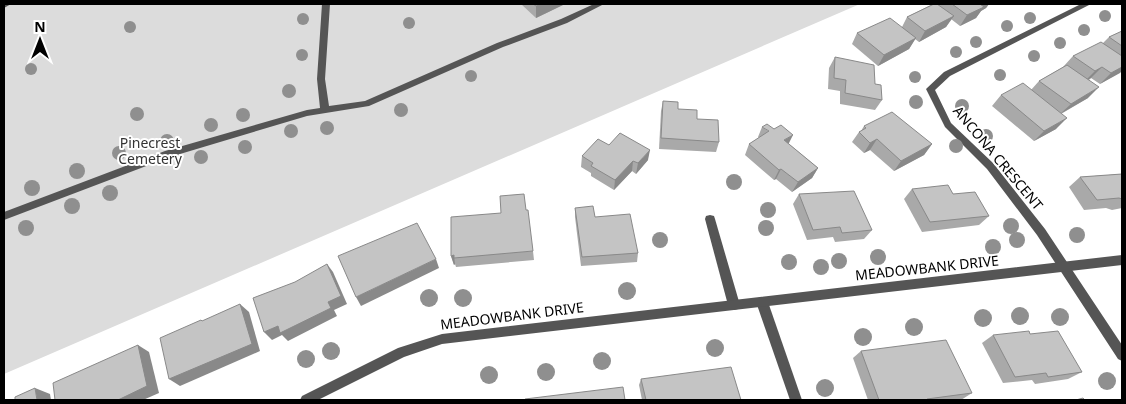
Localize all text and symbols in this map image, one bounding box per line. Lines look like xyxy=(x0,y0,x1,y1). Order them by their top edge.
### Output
north arrow xyxy=(15,15,65,65)
text: N xyxy=(34,17,46,36)
street label: ANCONA CRESCENT xyxy=(949,102,1048,214)
park label: Pinecrest Cemetery xyxy=(118,133,183,168)
street label: MEADOWBANK DRIVE xyxy=(854,251,1000,284)
street label: MEADOWBANK DRIVE xyxy=(439,297,585,334)

